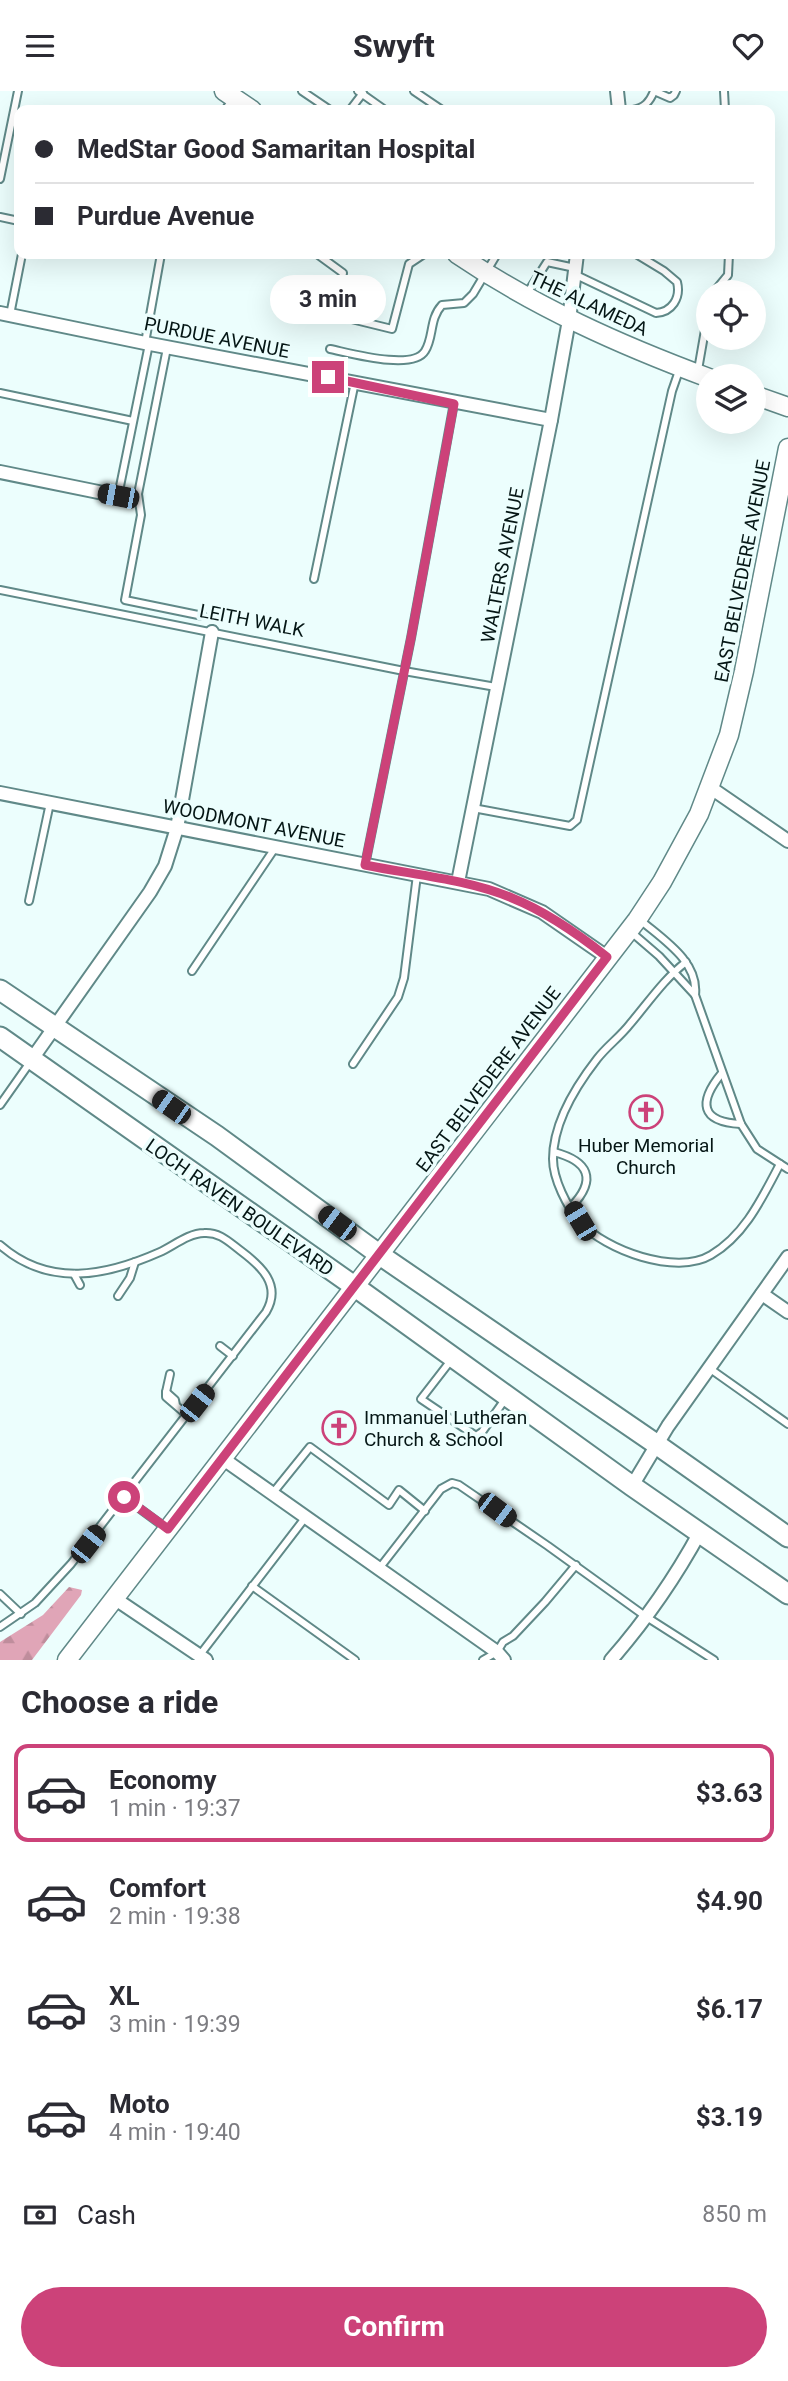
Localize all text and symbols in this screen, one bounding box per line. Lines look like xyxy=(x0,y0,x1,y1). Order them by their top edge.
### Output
icon: menu xyxy=(21,27,59,65)
text: Swyft xyxy=(353,27,435,65)
icon: heart xyxy=(729,27,767,65)
text: MedStar Good Samaritan Hospital xyxy=(77,134,475,164)
text: Purdue Avenue xyxy=(77,201,254,231)
street label: THE ALAMEDA xyxy=(526,266,652,341)
callout: 3 min xyxy=(270,275,386,324)
map controls xyxy=(696,280,766,434)
button: locate xyxy=(696,280,766,350)
text: 3 min xyxy=(299,286,357,313)
street label: PURDUE AVENUE xyxy=(142,312,292,363)
route end xyxy=(312,361,344,393)
button: layers xyxy=(696,364,766,434)
street label: EAST BELVEDERE AVENUE xyxy=(710,458,775,684)
car xyxy=(96,482,141,510)
street label: WALTERS AVENUE xyxy=(476,485,529,645)
street label: LEITH WALK xyxy=(197,599,306,642)
street label: WOODMONT AVENUE xyxy=(161,795,347,852)
street label: EAST BELVEDERE AVENUE xyxy=(411,982,566,1176)
car xyxy=(148,1086,195,1128)
church icon: Huber Memorial Church xyxy=(627,1093,665,1131)
street label: LOCH RAVEN BOULEVARD xyxy=(141,1134,338,1281)
place label: Huber Memorial Church xyxy=(578,1134,714,1179)
car xyxy=(561,1198,600,1244)
car xyxy=(314,1202,361,1244)
car xyxy=(176,1380,219,1426)
place label: Immanuel Lutheran Church & School xyxy=(364,1406,527,1451)
church icon: Immanuel Lutheran Church & School xyxy=(320,1409,358,1447)
route start xyxy=(108,1481,140,1513)
car xyxy=(474,1489,521,1531)
car xyxy=(67,1521,110,1567)
text: Choose a ride xyxy=(21,1683,218,1721)
icon: car xyxy=(25,1762,88,1825)
text: Economy xyxy=(109,1765,216,1795)
text: $3.63 xyxy=(696,1778,763,1808)
text: 1 min · 19:37 xyxy=(109,1795,241,1822)
icon: car xyxy=(25,1870,88,1933)
text: Comfort xyxy=(109,1873,206,1903)
text: $4.90 xyxy=(696,1886,763,1916)
text: 2 min · 19:38 xyxy=(109,1903,241,1930)
icon: car xyxy=(25,1978,88,2041)
text: XL xyxy=(109,1981,140,2011)
text: $6.17 xyxy=(696,1994,763,2024)
text: 3 min · 19:39 xyxy=(109,2011,241,2038)
icon: car xyxy=(25,2086,88,2149)
text: Moto xyxy=(109,2089,170,2119)
text: $3.19 xyxy=(696,2102,763,2132)
text: 4 min · 19:40 xyxy=(109,2119,241,2146)
icon: cash xyxy=(21,2196,59,2234)
text: Cash xyxy=(77,2200,136,2230)
text: 850 m xyxy=(702,2201,767,2228)
button: Confirm xyxy=(21,2287,767,2367)

